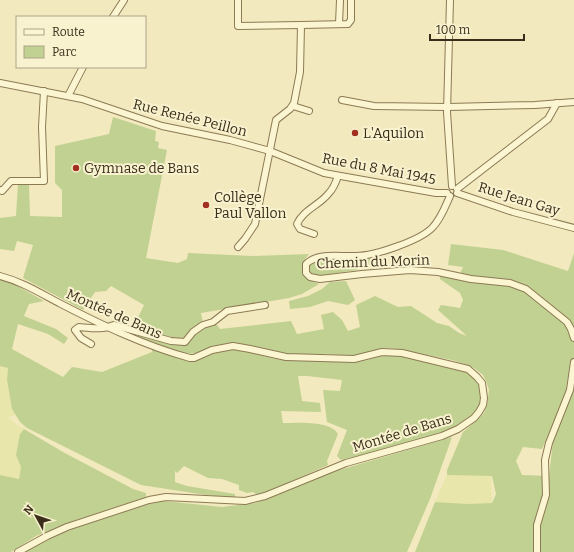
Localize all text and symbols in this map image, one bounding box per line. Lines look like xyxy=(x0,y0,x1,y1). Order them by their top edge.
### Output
legend xyxy=(16,16,146,68)
scale bar xyxy=(430,16,524,42)
text: 100 m xyxy=(436,23,471,37)
text: Route xyxy=(52,25,85,39)
text: Parc xyxy=(52,45,77,59)
street label: Rue Renée Peillon xyxy=(131,96,249,140)
place label: L'Aquilon xyxy=(363,125,424,142)
marker: L'Aquilon xyxy=(350,128,360,138)
street label: Rue du 8 Mai 1945 xyxy=(321,150,437,188)
place label: Gymnase de Bans xyxy=(84,160,199,177)
marker: Gymnase de Bans xyxy=(71,163,81,173)
street label: Rue Jean Gay xyxy=(476,179,562,220)
place label: Collège Paul Vallon xyxy=(214,189,286,222)
marker: Collège Paul Vallon xyxy=(201,200,211,210)
street label: Chemin du Morin xyxy=(316,252,430,272)
street label: Montée de Bans xyxy=(64,285,164,343)
street label: Montée de Bans xyxy=(350,410,454,456)
north arrow xyxy=(16,496,56,536)
text: N xyxy=(21,502,37,517)

